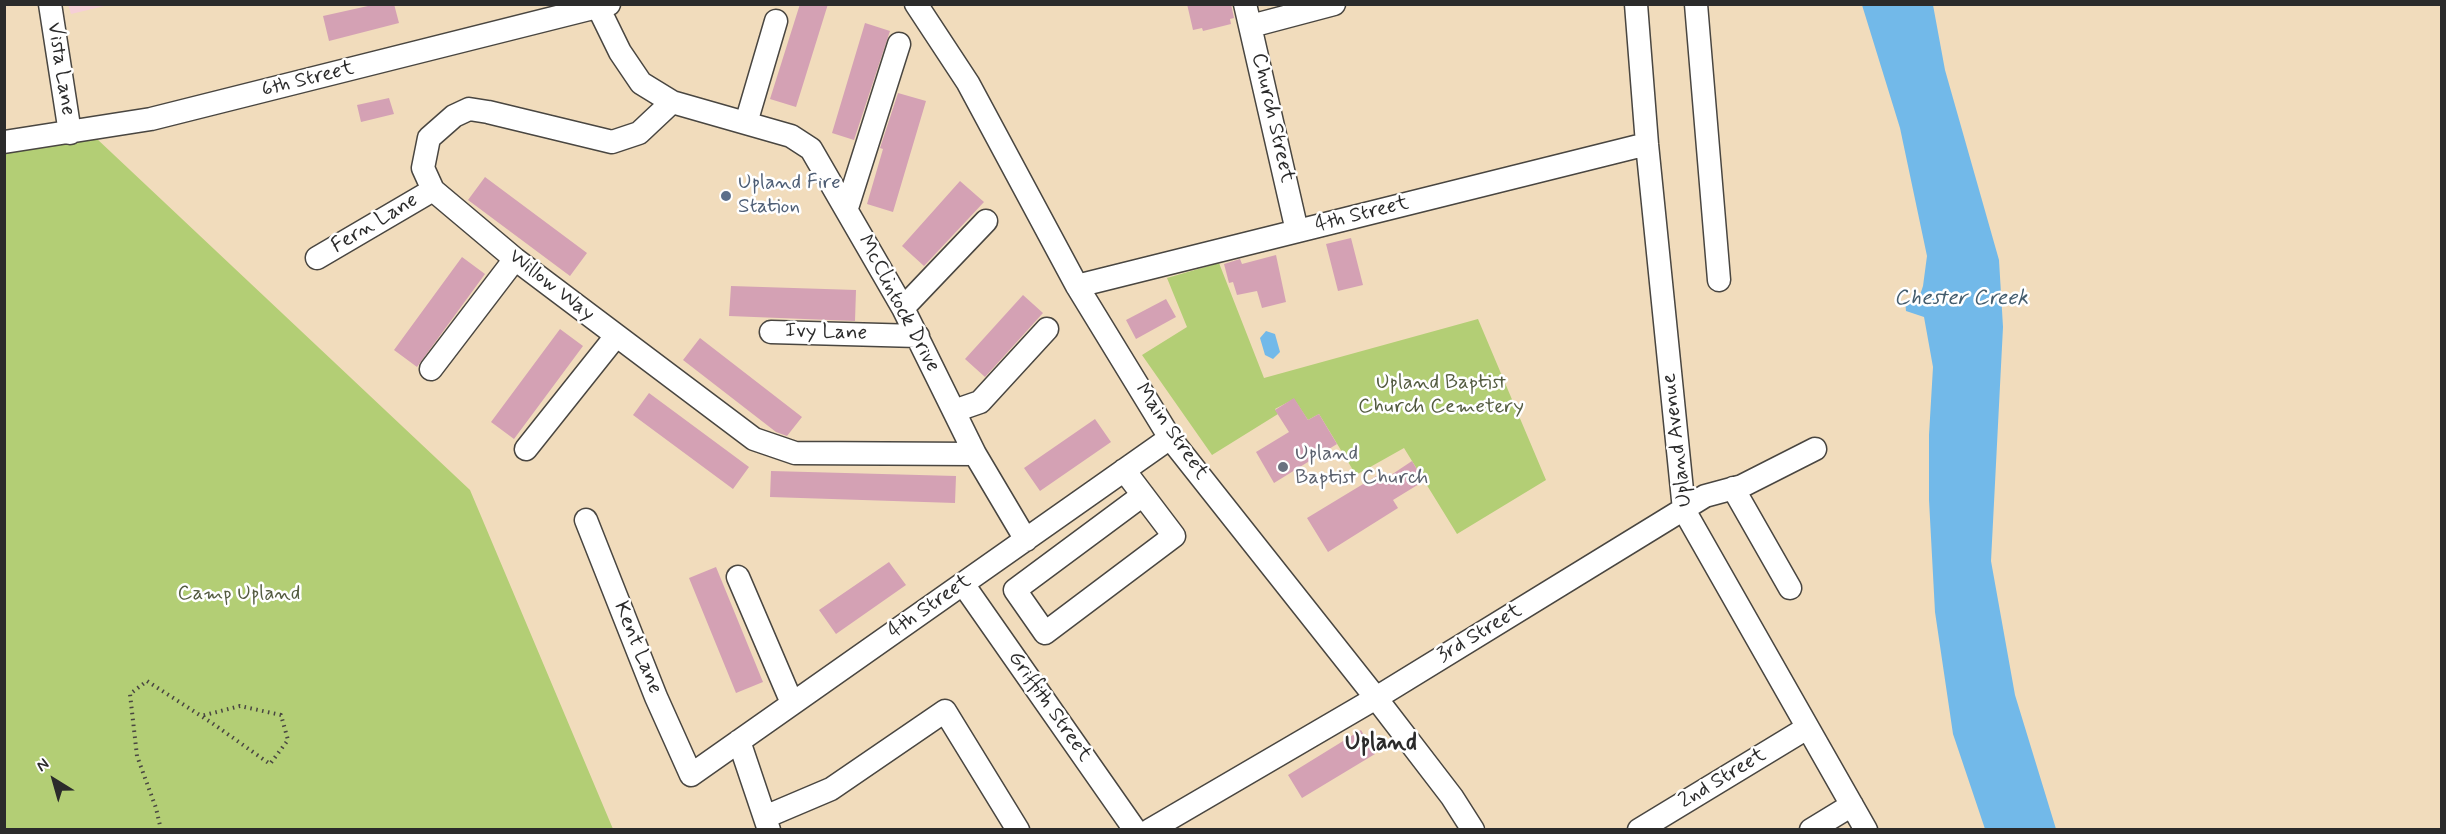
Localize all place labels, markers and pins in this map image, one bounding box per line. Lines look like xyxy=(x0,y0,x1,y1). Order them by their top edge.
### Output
place label: Upland Fire Station xyxy=(738,171,841,221)
marker: Upland Fire Station xyxy=(719,189,733,203)
place label: Upland Baptist Church xyxy=(1295,442,1428,492)
marker: Upland Baptist Church xyxy=(1276,460,1290,474)

